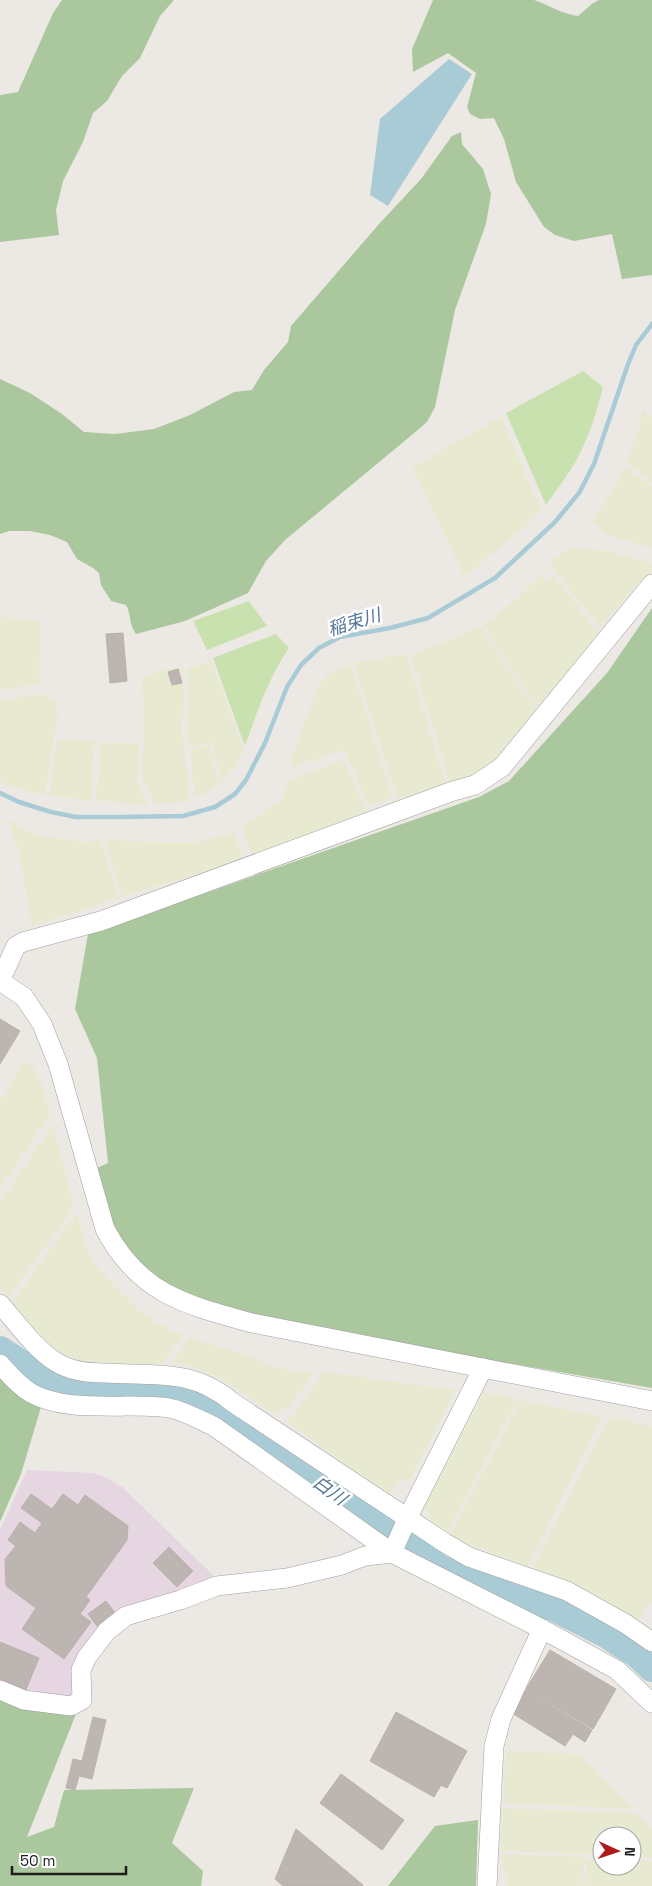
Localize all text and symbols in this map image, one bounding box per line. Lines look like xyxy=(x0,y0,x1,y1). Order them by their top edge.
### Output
water label: 稲束川 xyxy=(325,603,385,641)
water label: 白川 xyxy=(309,1470,353,1511)
north arrow xyxy=(592,1826,642,1876)
scale bar xyxy=(12,1844,126,1876)
text: N xyxy=(621,1847,639,1857)
text: 50 m xyxy=(20,1851,55,1870)

